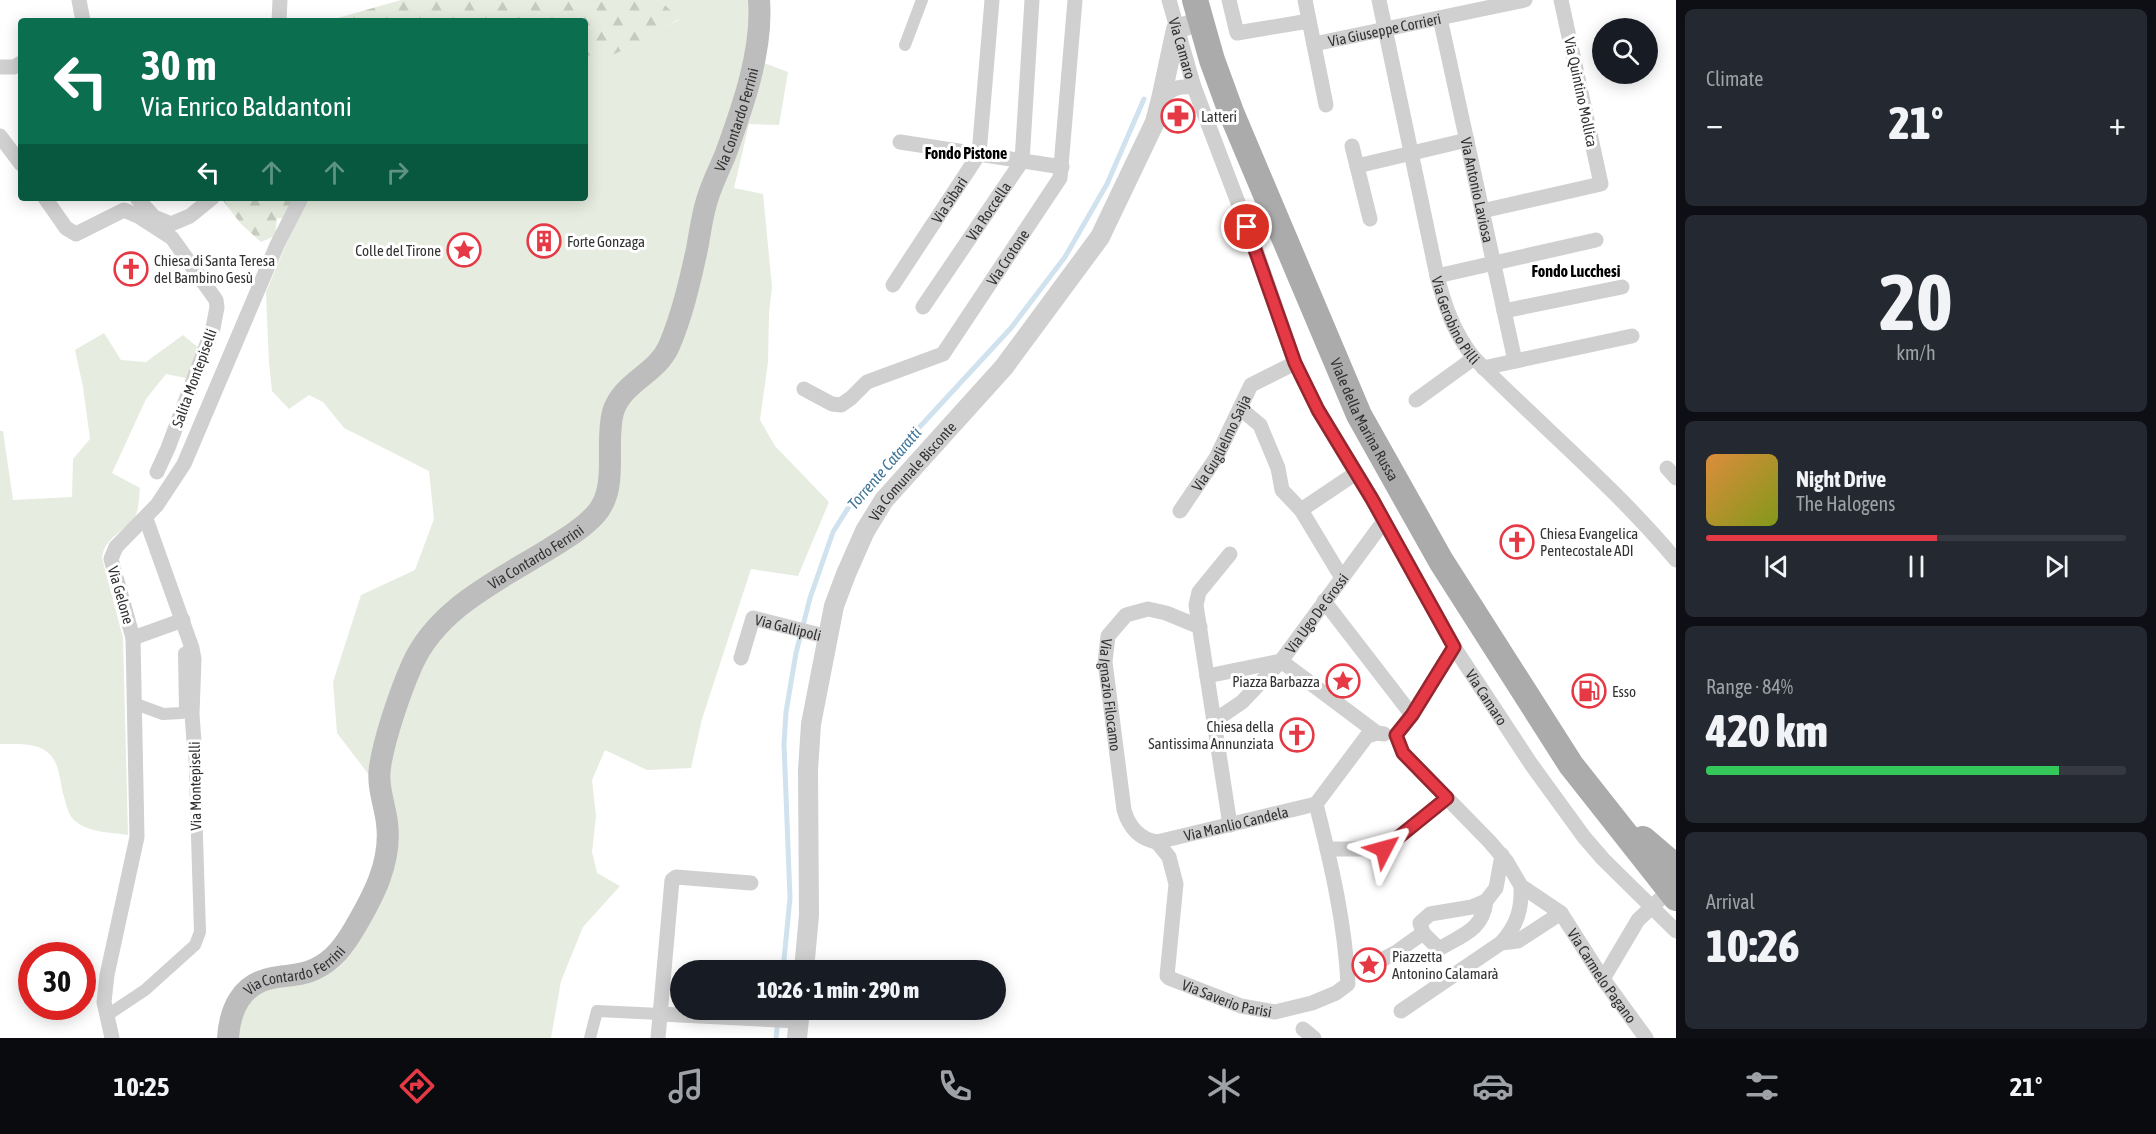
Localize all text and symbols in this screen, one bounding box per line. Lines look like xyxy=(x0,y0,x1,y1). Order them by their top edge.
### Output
street label: Via Giuseppe Corrieri xyxy=(1327,9,1442,49)
street label: Via Camaro xyxy=(1166,15,1200,81)
map controls xyxy=(1592,18,1658,84)
button: search xyxy=(1592,18,1658,84)
street label: Via Quintino Mollica xyxy=(1561,36,1601,148)
text: 30 m xyxy=(141,41,216,89)
icon: left xyxy=(42,42,120,120)
street label: Via Contardo Ferrini xyxy=(711,66,761,174)
text: Climate xyxy=(1706,67,1763,90)
text: Via Enrico Baldantoni xyxy=(141,91,352,122)
text: 21° xyxy=(1889,97,1943,149)
pharmacy icon: Latteri xyxy=(1160,98,1196,134)
text: − xyxy=(1706,104,1723,142)
text: + xyxy=(2109,104,2126,142)
place label: Latteri xyxy=(1201,108,1237,125)
street label: Via Antonio Laviosa xyxy=(1458,136,1497,244)
district label: Fondo Pistone xyxy=(925,144,1007,162)
icon: left xyxy=(192,156,225,189)
icon: ahead xyxy=(255,156,288,189)
icon: ahead xyxy=(318,156,351,189)
icon: right xyxy=(381,156,414,189)
street label: Via Sibari xyxy=(928,173,970,226)
street label: Via Roccella xyxy=(962,178,1014,244)
pin xyxy=(1221,201,1272,252)
icon: arrive xyxy=(1230,210,1263,243)
building icon: Forte Gonzaga xyxy=(526,223,562,259)
street label: Via Crotone xyxy=(983,226,1032,288)
place icon: Colle del Tirone xyxy=(446,232,482,268)
place label: Forte Gonzaga xyxy=(567,233,645,250)
place label: Colle del Tirone xyxy=(355,242,441,259)
church icon: Chiesa di Santa Teresa del Bambino Gesù xyxy=(113,251,149,287)
place label: Chiesa di Santa Teresa del Bambino Gesù xyxy=(154,252,275,286)
text: 20 xyxy=(1879,257,1953,347)
district label: Fondo Lucchesi xyxy=(1532,262,1621,280)
street label: Via Gerobino Pilli xyxy=(1429,274,1483,367)
street label: Salita Montepiselli xyxy=(168,326,220,430)
text: km/h xyxy=(1896,341,1936,364)
street label: Viale della Marina Russa xyxy=(1327,355,1403,484)
street label: Via Guglielmo Saija xyxy=(1188,392,1254,494)
street label: Via Comunale Bisconte xyxy=(865,418,959,524)
water label: Torrente Cataratti xyxy=(844,423,925,513)
text: Night Drive xyxy=(1796,466,1886,492)
text: The Halogens xyxy=(1796,492,1895,515)
street label: Via Contardo Ferrini xyxy=(485,521,586,592)
church icon: Chiesa Evangelica Pentecostale ADI xyxy=(1499,524,1535,560)
place label: Chiesa Evangelica Pentecostale ADI xyxy=(1540,525,1638,559)
icon: previous xyxy=(1760,550,1793,583)
icon: pause xyxy=(1900,550,1933,583)
icon: next xyxy=(2040,550,2073,583)
street label: Via Gelone xyxy=(105,564,137,626)
street label: Via Ugo De Grossi xyxy=(1281,570,1351,656)
street label: Via Gallipoli xyxy=(753,610,823,643)
street label: Via Ignazio Filocamo xyxy=(1097,638,1125,752)
place icon: Piazza Barbazza xyxy=(1325,663,1361,699)
street label: Via Camaro xyxy=(1463,666,1511,728)
place label: Piazza Barbazza xyxy=(1232,673,1320,690)
fuel station icon: Esso xyxy=(1571,673,1607,709)
text: Range · 84% xyxy=(1706,675,1793,698)
place label: Esso xyxy=(1612,683,1636,700)
text: 420 km xyxy=(1706,705,1828,757)
church icon: Chiesa della Santissima Annunziata xyxy=(1279,717,1315,753)
place label: Chiesa della Santissima Annunziata xyxy=(1148,718,1274,752)
street label: Via Montepiselli xyxy=(186,741,204,831)
street label: Via Manlio Candela xyxy=(1182,802,1290,844)
position arrow xyxy=(1352,817,1416,881)
text: Arrival xyxy=(1706,890,1755,913)
text: 10:26 xyxy=(1706,920,1800,972)
street label: Via Carmelo Pagano xyxy=(1564,925,1640,1026)
speed limit sign: 30 xyxy=(18,942,96,1020)
street label: Via Contardo Ferrini xyxy=(240,942,348,998)
place icon: Piazzetta Antonino Calamarà xyxy=(1351,947,1387,983)
place label: Piazzetta Antonino Calamarà xyxy=(1392,948,1499,982)
street label: Via Saverio Parisi xyxy=(1180,975,1273,1020)
text: 10:26 · 1 min · 290 m xyxy=(757,977,919,1003)
icon: directions xyxy=(396,1065,438,1107)
icon: music xyxy=(665,1065,707,1107)
icon: phone xyxy=(934,1065,976,1107)
icon: climate xyxy=(1203,1065,1245,1107)
icon: car xyxy=(1472,1065,1514,1107)
icon: filters xyxy=(1741,1065,1783,1107)
text: 10:25 xyxy=(113,1071,170,1102)
text: 21° xyxy=(2010,1071,2043,1102)

